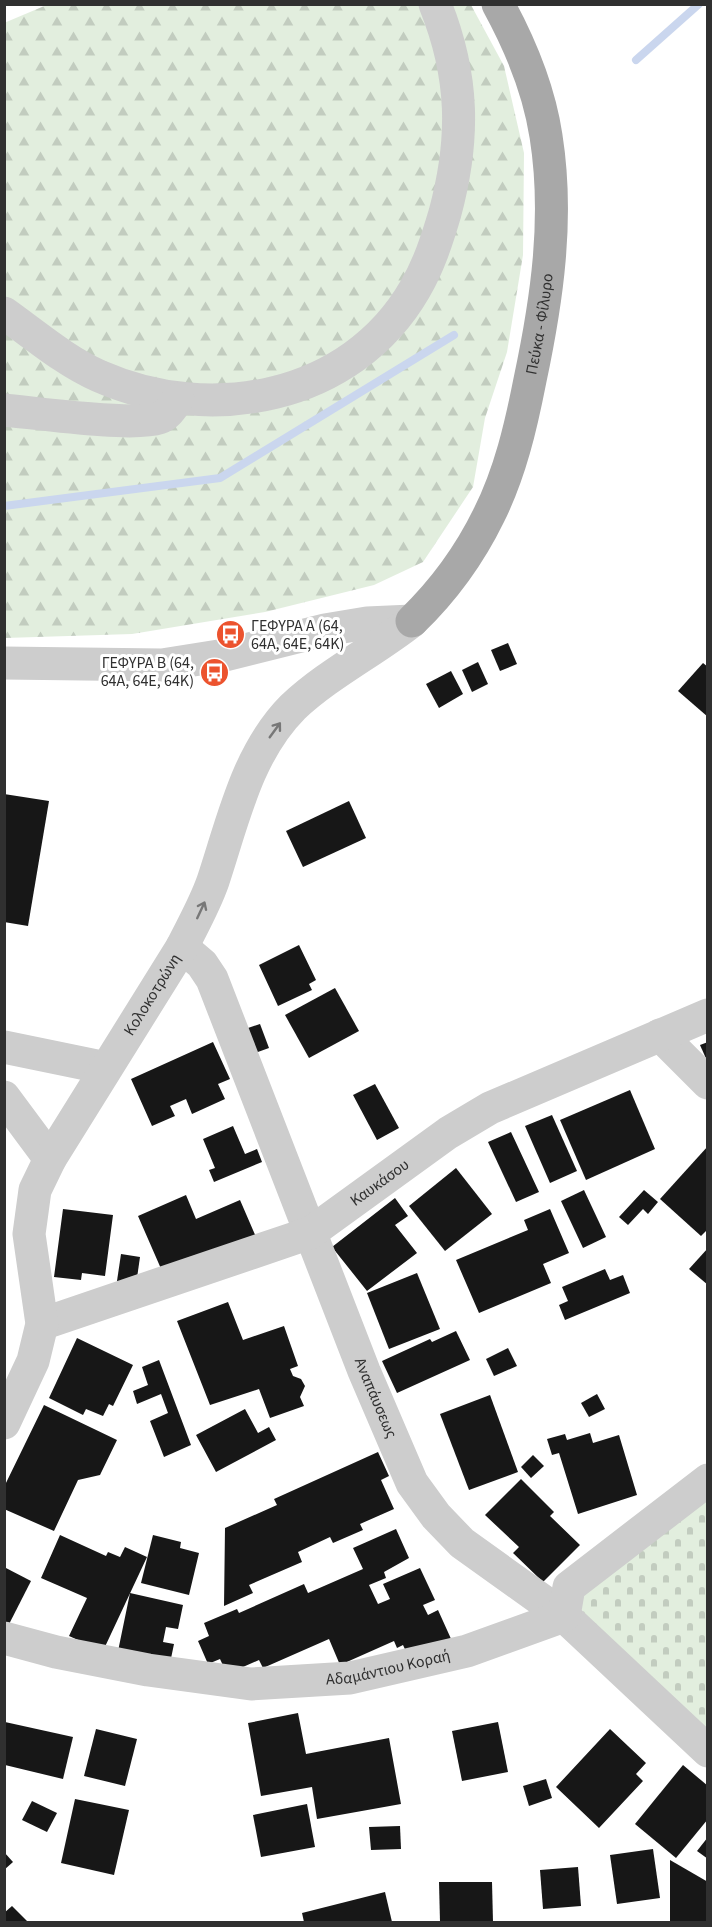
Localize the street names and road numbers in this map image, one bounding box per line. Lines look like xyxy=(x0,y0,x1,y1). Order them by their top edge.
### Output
street label: Πεύκα - Φίλυρο xyxy=(520,272,559,377)
street label: Κολοκοτρώνη xyxy=(119,949,186,1040)
street label: Καυκάσου xyxy=(346,1154,414,1211)
street label: Αναπάυσεως xyxy=(349,1355,402,1442)
street label: Αδαμάντιου Κοραή xyxy=(325,1644,452,1690)

